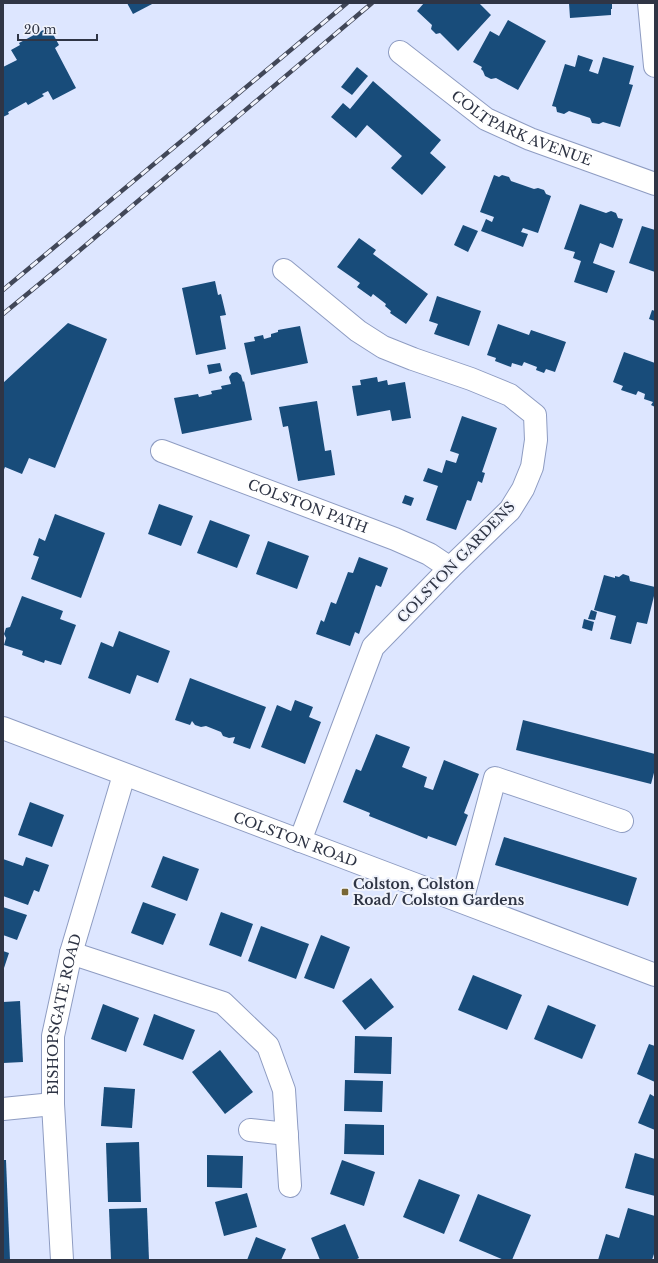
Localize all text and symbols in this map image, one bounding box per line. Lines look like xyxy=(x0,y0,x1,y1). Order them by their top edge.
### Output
scale bar xyxy=(18,16,97,42)
text: 20 m xyxy=(24,22,56,37)
street label: COLTPARK AVENUE xyxy=(448,86,594,169)
street label: COLSTON PATH xyxy=(245,475,371,537)
street label: COLSTON GARDENS xyxy=(393,497,519,627)
street label: COLSTON ROAD xyxy=(231,808,360,871)
place label: Colston, Colston Road/ Colston Gardens xyxy=(353,875,525,909)
marker: Colston, Colston Road/ Colston Gardens xyxy=(340,887,350,897)
street label: BISHOPSGATE ROAD xyxy=(44,931,85,1095)

